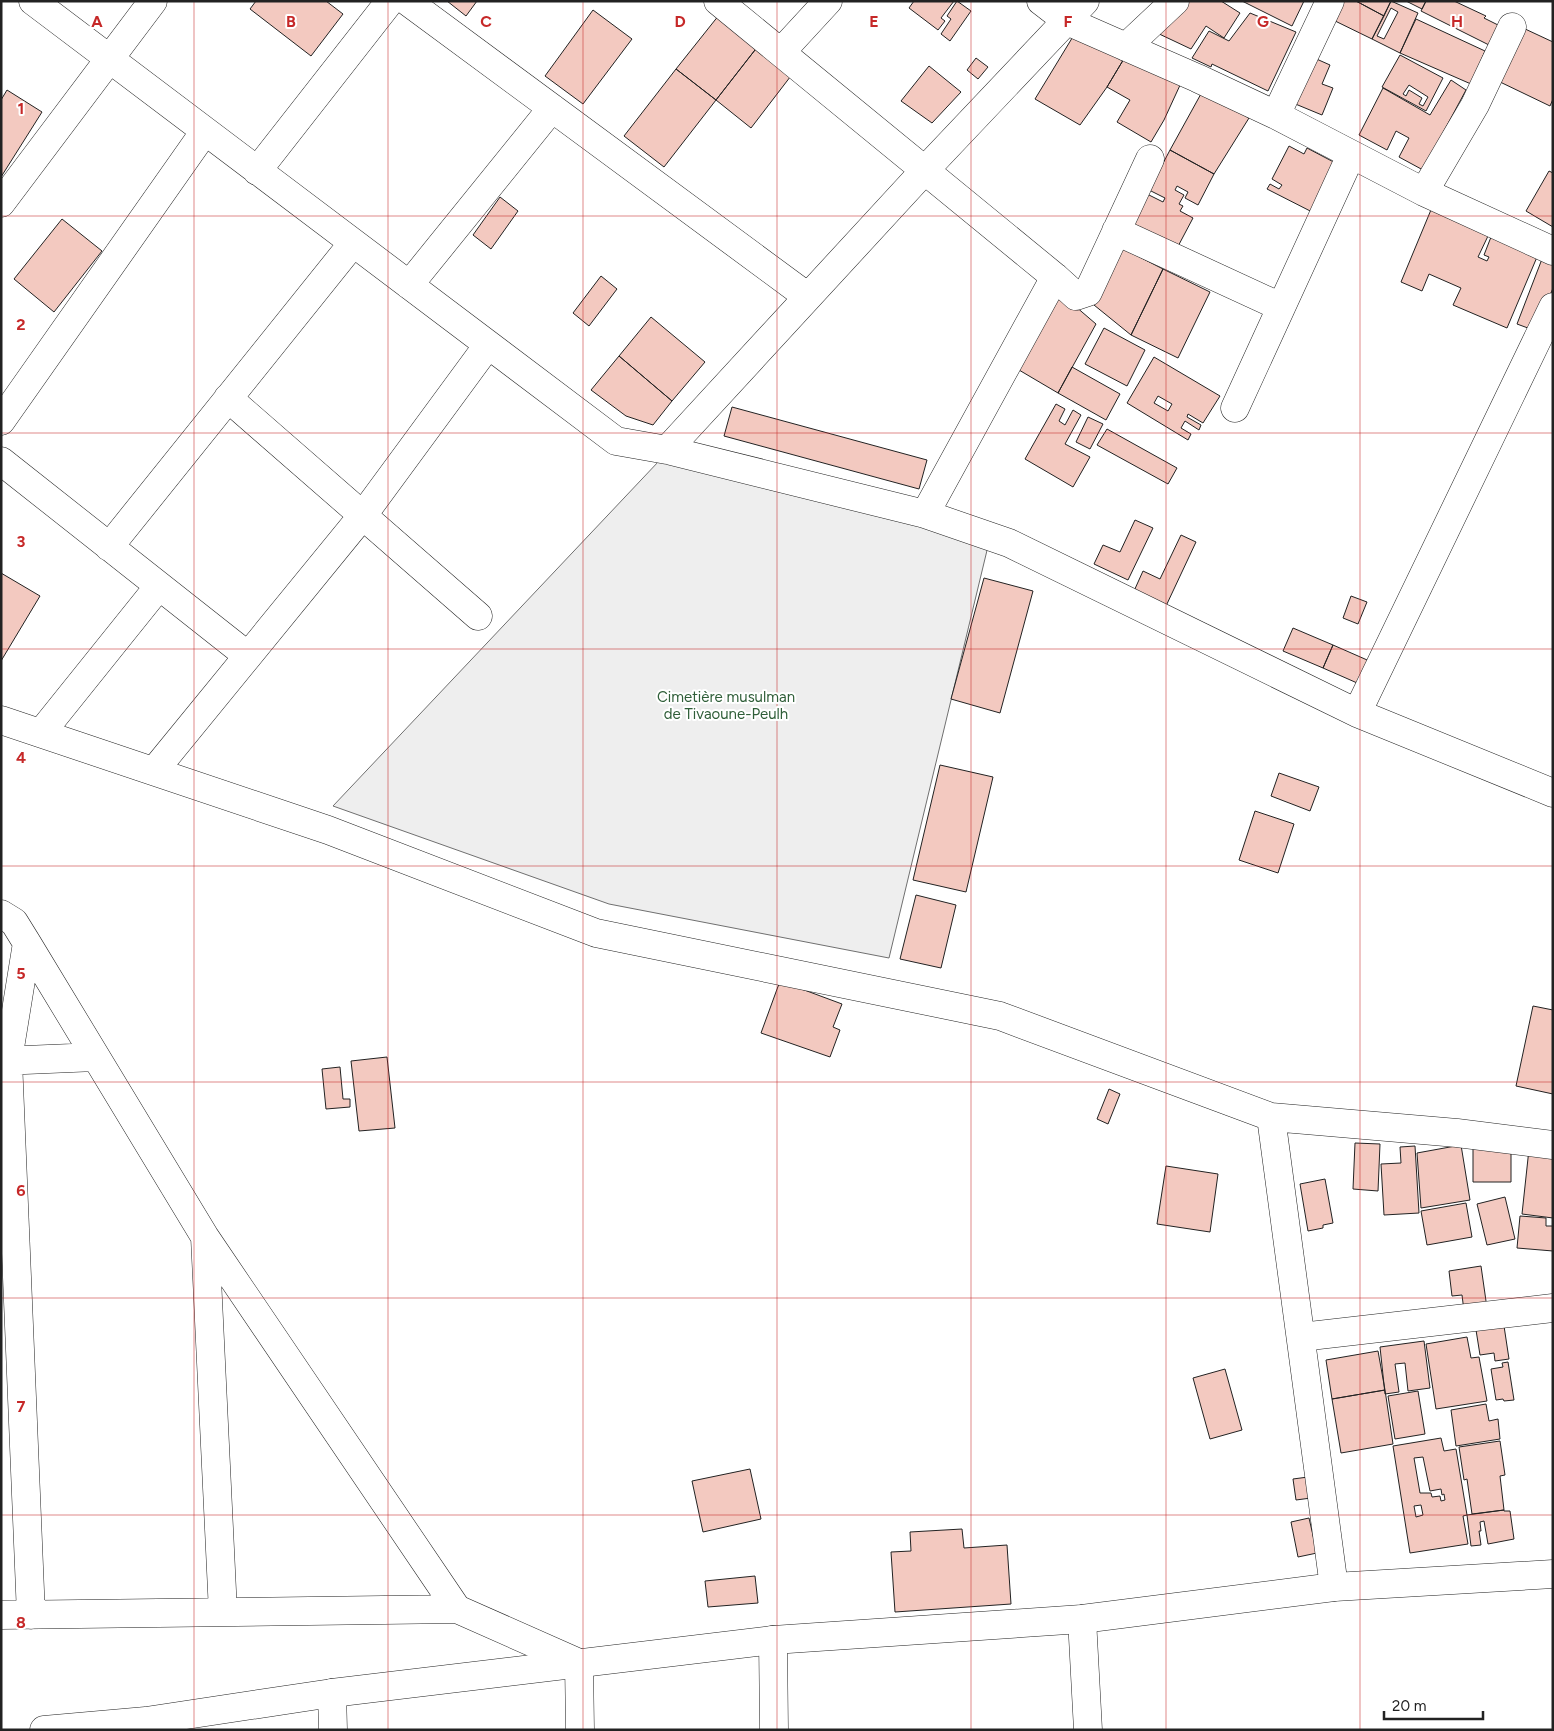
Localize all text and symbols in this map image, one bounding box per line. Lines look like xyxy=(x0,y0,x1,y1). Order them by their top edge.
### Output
text: A xyxy=(91,12,103,31)
text: B xyxy=(286,12,296,31)
text: C xyxy=(480,12,492,31)
text: D xyxy=(674,12,686,31)
text: E xyxy=(869,12,879,31)
text: F xyxy=(1064,12,1073,31)
text: G xyxy=(1257,12,1269,31)
text: H xyxy=(1451,12,1463,31)
text: 1 xyxy=(18,99,24,118)
text: 2 xyxy=(16,315,26,334)
text: 3 xyxy=(17,532,26,551)
park label: Cimetière musulman de Tivaoune-Peulh xyxy=(657,688,795,723)
text: 4 xyxy=(16,748,26,767)
text: 5 xyxy=(16,964,26,983)
text: 6 xyxy=(16,1181,26,1200)
text: 7 xyxy=(17,1397,26,1416)
text: 8 xyxy=(16,1613,26,1632)
scale bar xyxy=(1384,1688,1483,1720)
text: 20 m xyxy=(1392,1697,1426,1715)

